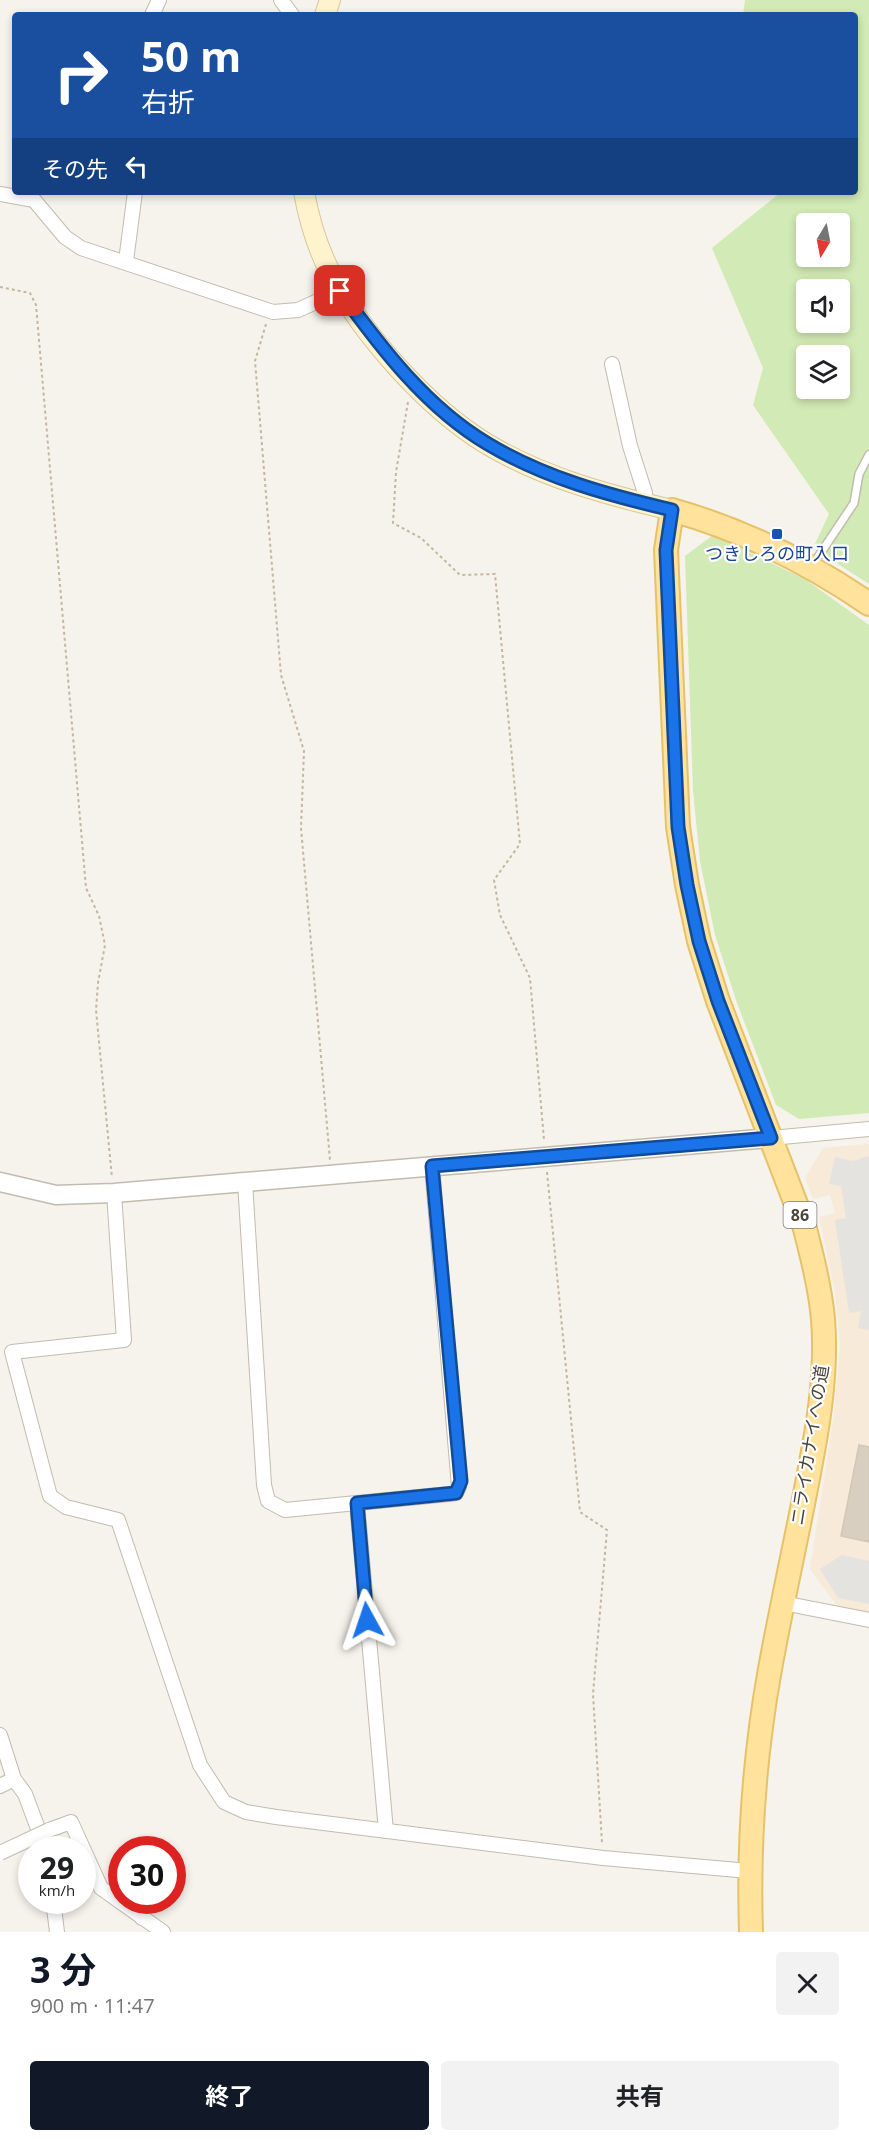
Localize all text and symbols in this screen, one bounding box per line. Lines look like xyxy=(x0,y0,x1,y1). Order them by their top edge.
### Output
text: 50 m xyxy=(141,27,241,84)
icon: right xyxy=(42,36,120,114)
text: 右折 xyxy=(141,83,195,120)
icon: left xyxy=(120,150,153,183)
text: その先 xyxy=(42,153,108,183)
north arrow xyxy=(796,213,850,267)
map controls xyxy=(796,213,850,399)
pin xyxy=(314,265,365,316)
icon: arrive xyxy=(323,274,356,307)
button: sound xyxy=(796,279,850,333)
button: layers xyxy=(796,345,850,399)
marker: つきしろの町入口 xyxy=(770,527,784,541)
place label: つきしろの町入口 xyxy=(705,541,849,565)
road number: 86 xyxy=(784,1202,816,1228)
street label: ニライカナイへの道 xyxy=(784,1363,834,1527)
position arrow xyxy=(335,1588,399,1652)
speed limit sign: 30 xyxy=(108,1836,186,1914)
text: 29 xyxy=(40,1847,74,1888)
text: km/h xyxy=(39,1880,75,1900)
text: 3 分 xyxy=(30,1945,96,1994)
button: close xyxy=(776,1952,839,2015)
text: 900 m · 11:47 xyxy=(30,1992,155,2019)
button: 終了 xyxy=(30,2061,429,2130)
button: 共有 xyxy=(441,2061,839,2130)

